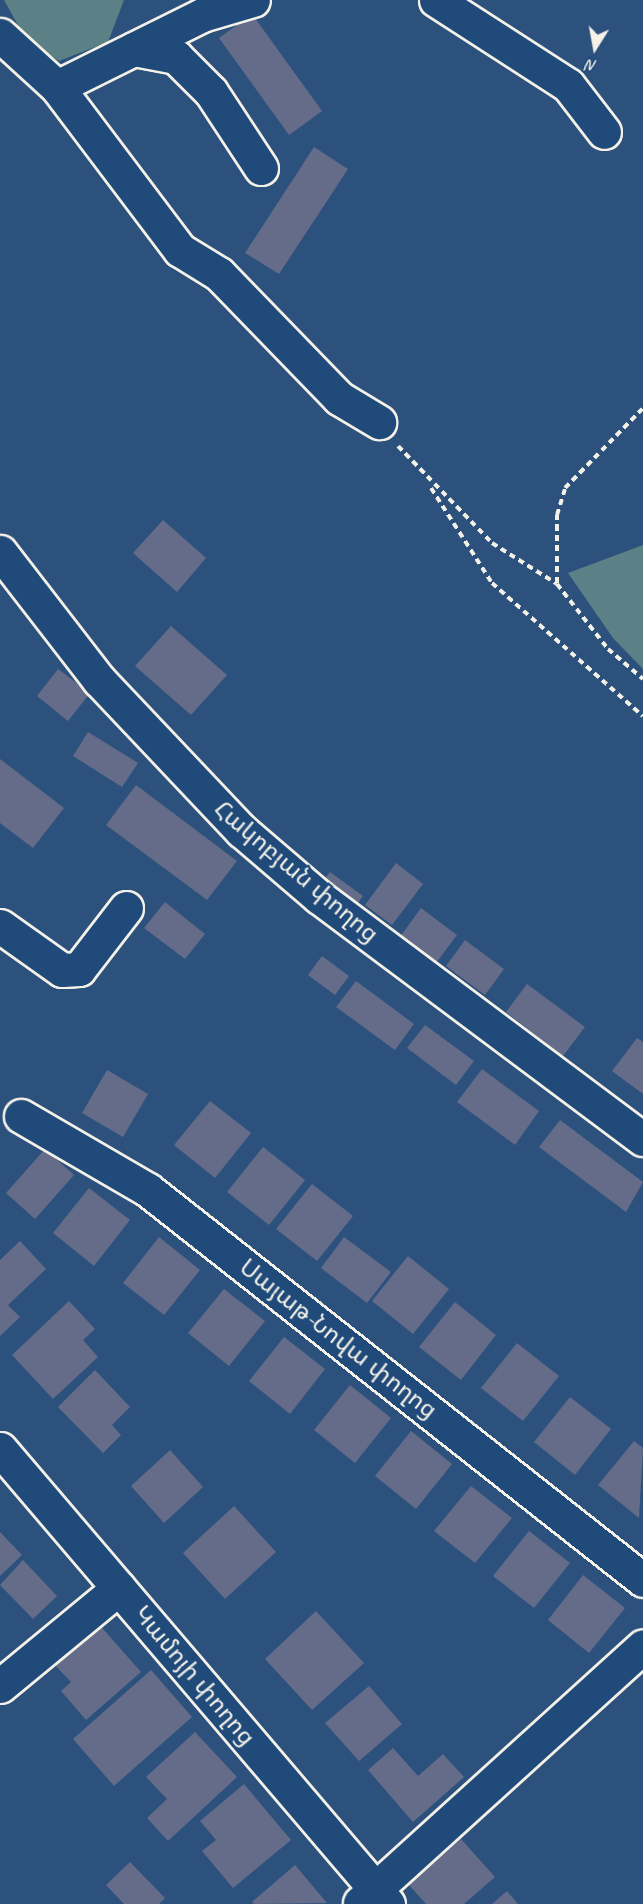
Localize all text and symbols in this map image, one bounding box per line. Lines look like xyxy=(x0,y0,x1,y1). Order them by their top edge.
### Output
north arrow xyxy=(565,18,625,78)
text: N xyxy=(585,55,598,76)
street label: Հակոբյան փողոց xyxy=(208,795,384,949)
street label: Սայաթ-Նովա փողոց xyxy=(234,1253,442,1425)
street label: Կամոյի փողոց xyxy=(127,1600,261,1752)

